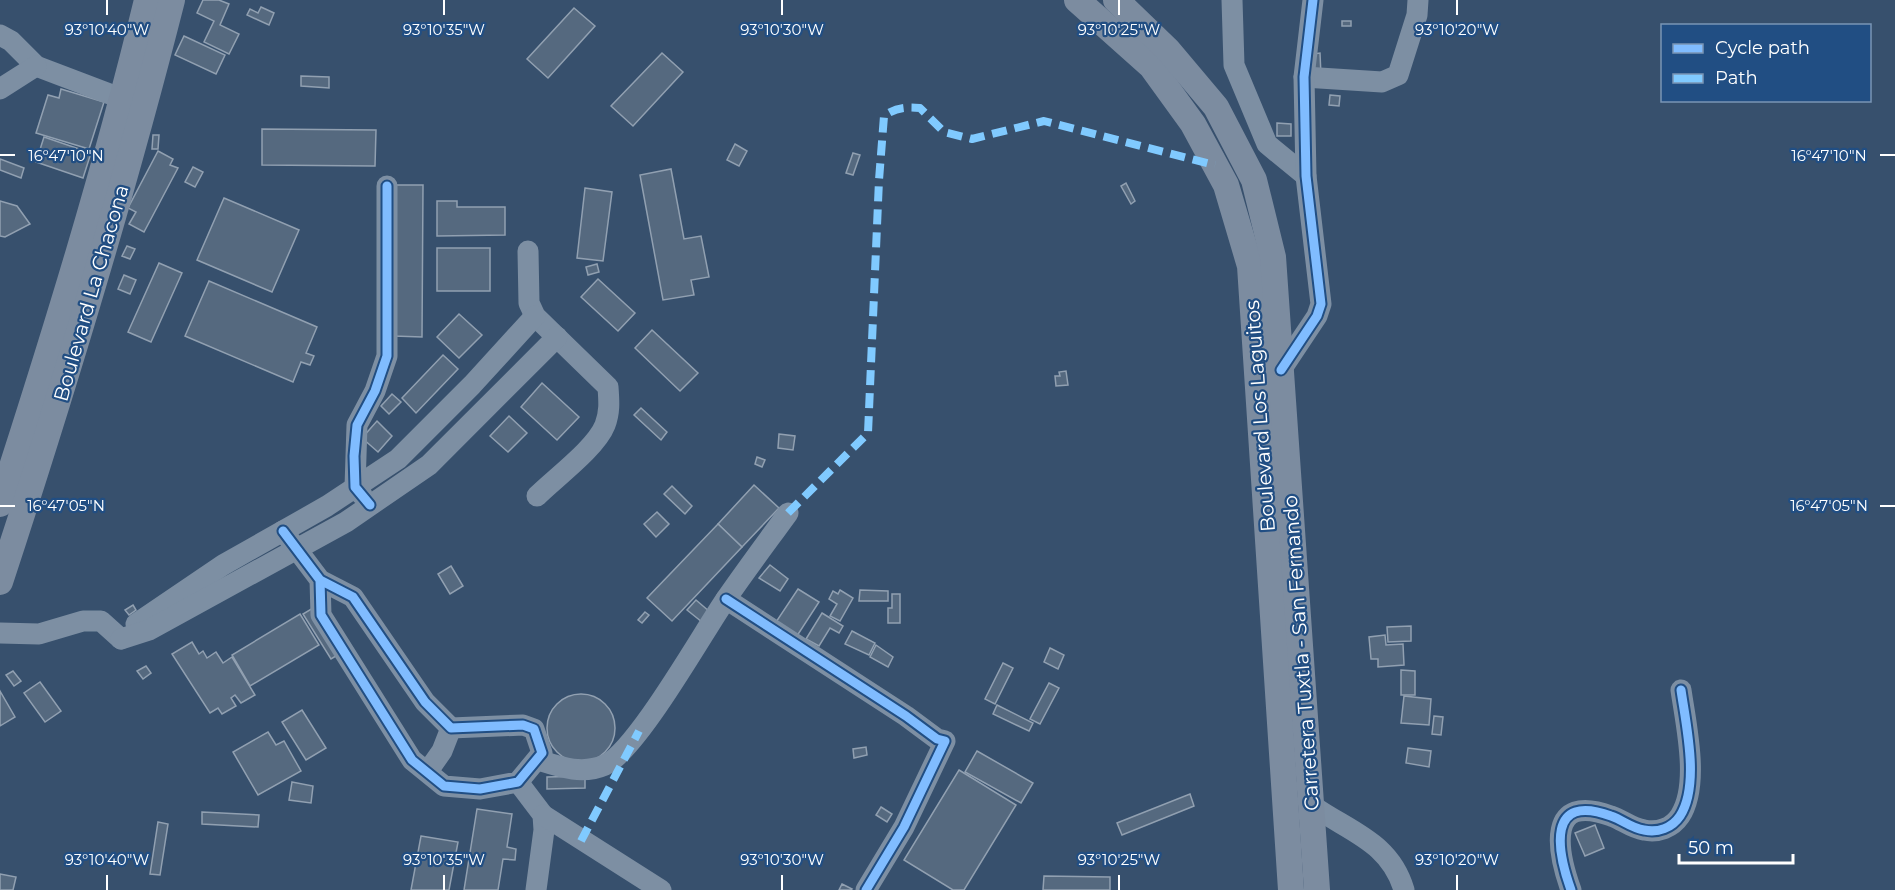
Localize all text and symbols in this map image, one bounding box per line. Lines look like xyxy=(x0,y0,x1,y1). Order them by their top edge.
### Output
text: 93°10'40"W xyxy=(65,20,149,39)
text: 93°10'35"W xyxy=(403,20,485,39)
text: 93°10'30"W xyxy=(740,20,824,39)
text: 93°10'25"W xyxy=(1078,20,1160,39)
text: 93°10'20"W xyxy=(1415,20,1499,39)
legend xyxy=(1661,24,1871,102)
text: Cycle path xyxy=(1715,37,1810,59)
text: Path xyxy=(1715,67,1758,89)
text: 16°47'10"N xyxy=(28,146,104,165)
text: 16°47'10"N xyxy=(1791,146,1867,165)
street label: Boulevard La Chacona xyxy=(49,182,133,404)
street label: Boulevard Los Laguitos xyxy=(1240,299,1280,533)
street label: Carretera Tuxtla - San Fernando xyxy=(1278,494,1324,812)
text: 16°47'05"N xyxy=(27,496,105,515)
text: 16°47'05"N xyxy=(1790,496,1868,515)
scale bar xyxy=(1679,827,1793,865)
text: 50 m xyxy=(1688,837,1734,859)
text: 93°10'40"W xyxy=(65,850,149,869)
text: 93°10'35"W xyxy=(403,850,485,869)
text: 93°10'30"W xyxy=(740,850,824,869)
text: 93°10'25"W xyxy=(1078,850,1160,869)
text: 93°10'20"W xyxy=(1415,850,1499,869)

